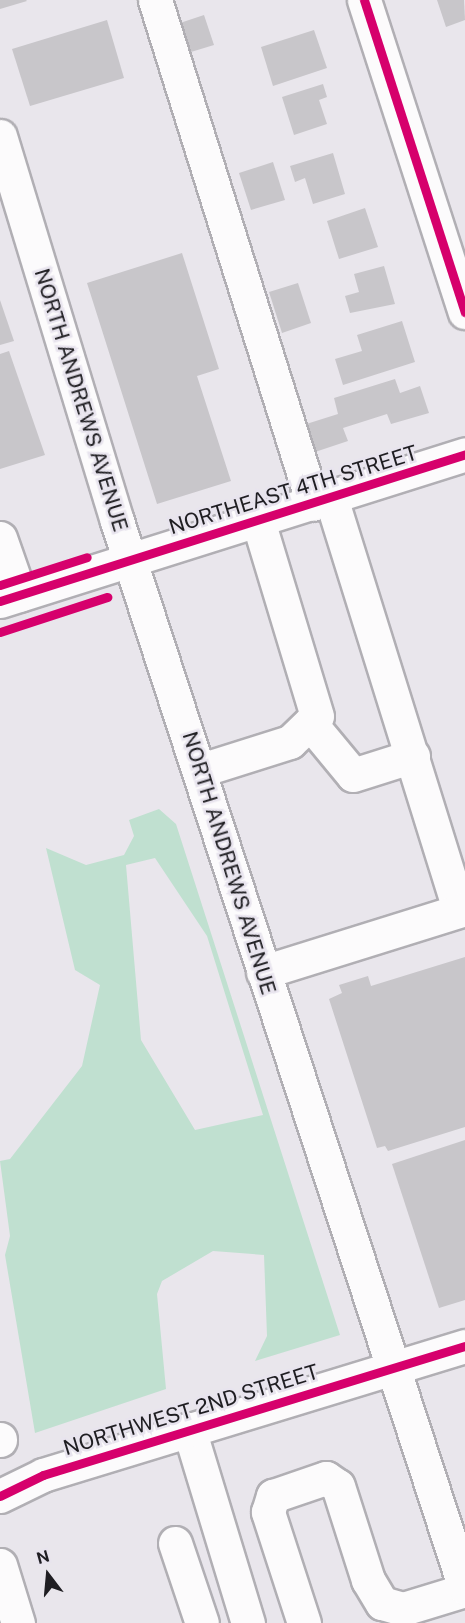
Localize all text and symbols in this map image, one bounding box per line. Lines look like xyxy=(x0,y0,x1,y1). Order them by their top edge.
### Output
street label: NORTH ANDREWS AVENUE xyxy=(29,265,133,535)
street label: NORTHEAST 4TH STREET xyxy=(166,440,420,540)
street label: NORTH ANDREWS AVENUE xyxy=(177,728,281,998)
street label: NORTHWEST 2ND STREET xyxy=(60,1359,322,1461)
north arrow xyxy=(18,1545,78,1605)
text: N xyxy=(34,1546,52,1568)

